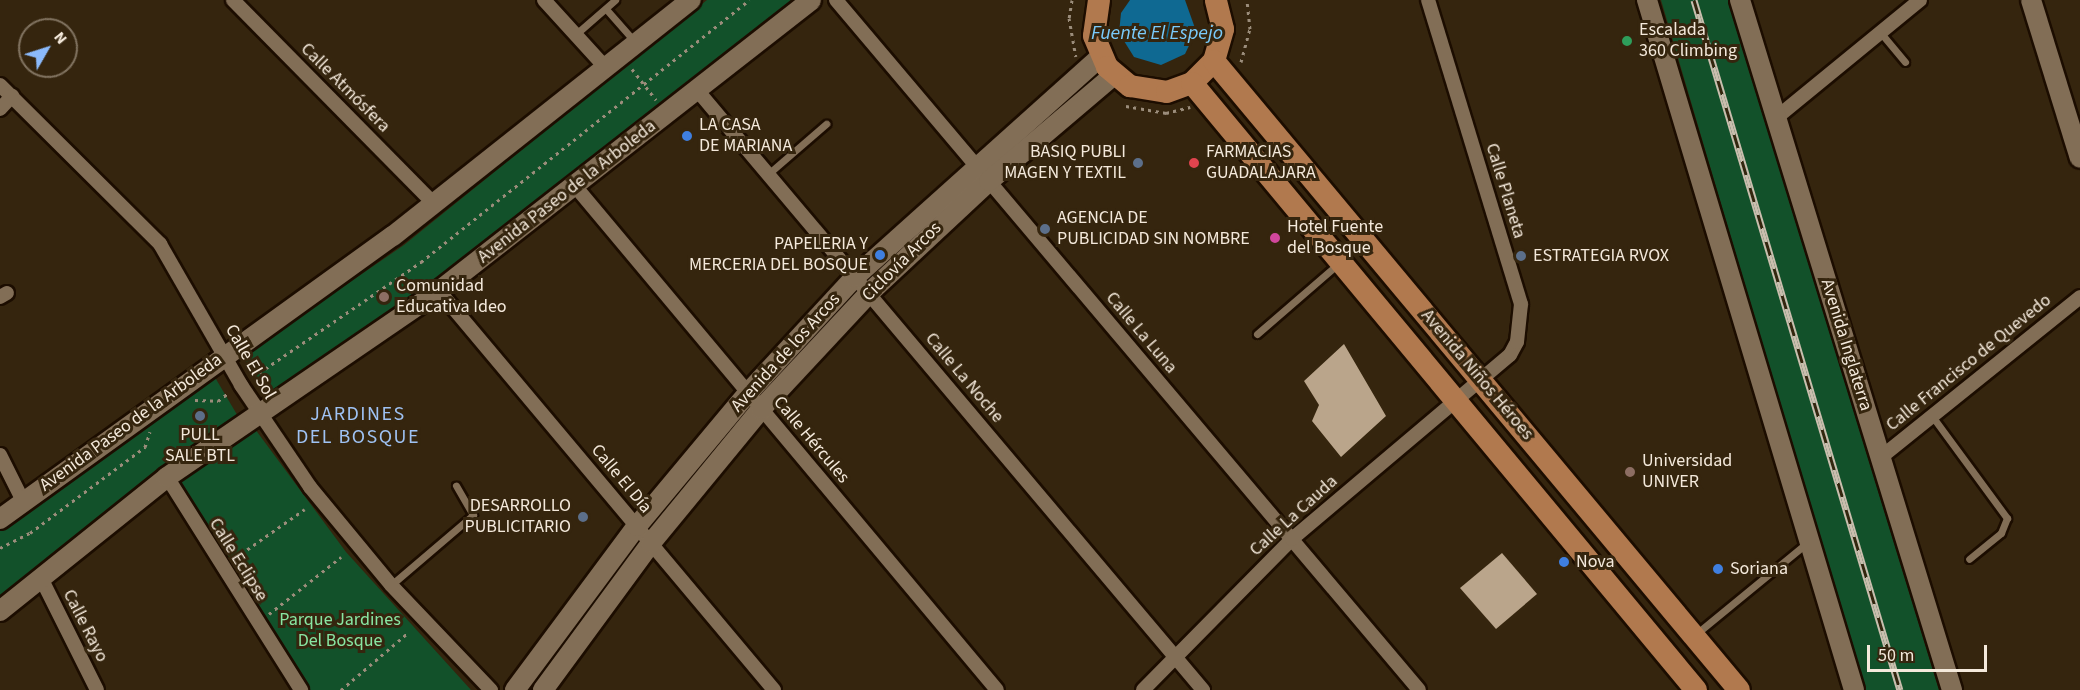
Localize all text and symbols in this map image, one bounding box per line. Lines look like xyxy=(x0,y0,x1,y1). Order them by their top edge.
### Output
north arrow xyxy=(18,18,78,78)
place label: Escalada 360 Climbing xyxy=(1639,20,1737,63)
water label: Fuente El Espejo xyxy=(1091,21,1223,45)
text: N xyxy=(49,27,72,49)
marker: Escalada 360 Climbing xyxy=(1620,34,1634,48)
street label: Calle Atmósfera xyxy=(296,39,394,137)
place label: LA CASA DE MARIANA xyxy=(699,115,792,158)
street label: Avenida Paseo de la Arboleda xyxy=(474,116,660,268)
marker: LA CASA DE MARIANA xyxy=(680,129,694,143)
street label: Calle Planeta xyxy=(1480,141,1530,241)
place label: BASIQ PUBLI MAGEN Y TEXTIL xyxy=(1004,142,1126,184)
place label: FARMACIAS GUADALAJARA xyxy=(1206,142,1316,184)
marker: BASIQ PUBLI MAGEN Y TEXTIL xyxy=(1131,156,1145,170)
marker: FARMACIAS GUADALAJARA xyxy=(1187,156,1201,170)
place label: AGENCIA DE PUBLICIDAD SIN NOMBRE xyxy=(1057,208,1250,250)
place label: Hotel Fuente del Bosque xyxy=(1287,217,1383,260)
street label: Ciclovía Arcos xyxy=(858,218,946,306)
marker: AGENCIA DE PUBLICIDAD SIN NOMBRE xyxy=(1038,222,1052,236)
marker: Hotel Fuente del Bosque xyxy=(1268,231,1282,245)
place label: PAPELERIA Y MERCERIA DEL BOSQUE xyxy=(689,234,868,276)
place label: ESTRATEGIA RVOX xyxy=(1533,245,1669,267)
marker: PAPELERIA Y MERCERIA DEL BOSQUE xyxy=(873,248,887,262)
marker: ESTRATEGIA RVOX xyxy=(1514,249,1528,263)
place label: Comunidad Educativa Ideo xyxy=(396,276,507,318)
street label: Avenida Inglaterra xyxy=(1816,276,1876,414)
street label: Calle La Luna xyxy=(1101,288,1181,378)
street label: Avenida de los Arcos xyxy=(727,289,845,417)
marker: Comunidad Educativa Ideo xyxy=(377,290,391,304)
street label: Calle Francisco de Quevedo xyxy=(1882,290,2056,436)
street label: Avenida Niños Héroes xyxy=(1416,305,1538,445)
street label: Calle El Sol xyxy=(220,321,280,403)
street label: Calle La Noche xyxy=(920,329,1008,427)
street label: Avenida Paseo de la Arboleda xyxy=(36,350,226,496)
street label: Calle Hércules xyxy=(768,392,854,488)
district label: JARDINES DEL BOSQUE xyxy=(296,403,420,450)
marker: PULL SALE BTL xyxy=(193,409,207,423)
place label: PULL SALE BTL xyxy=(165,425,235,468)
street label: Calle El Día xyxy=(586,440,656,518)
place label: Universidad UNIVER xyxy=(1642,451,1732,494)
marker: Universidad UNIVER xyxy=(1623,465,1637,479)
street label: Calle La Cauda xyxy=(1246,471,1342,561)
place label: DESARROLLO PUBLICITARIO xyxy=(464,496,571,538)
marker: DESARROLLO PUBLICITARIO xyxy=(576,510,590,524)
street label: Calle Eclipse xyxy=(204,514,272,606)
place label: Nova xyxy=(1576,551,1614,573)
marker: Nova xyxy=(1557,555,1571,569)
place label: Soriana xyxy=(1730,558,1788,580)
marker: Soriana xyxy=(1711,562,1725,576)
street label: Calle Rayo xyxy=(58,586,112,666)
park label: Parque Jardines Del Bosque xyxy=(279,610,401,652)
scale bar xyxy=(1870,633,1990,671)
text: 50 m xyxy=(1878,643,1914,668)

